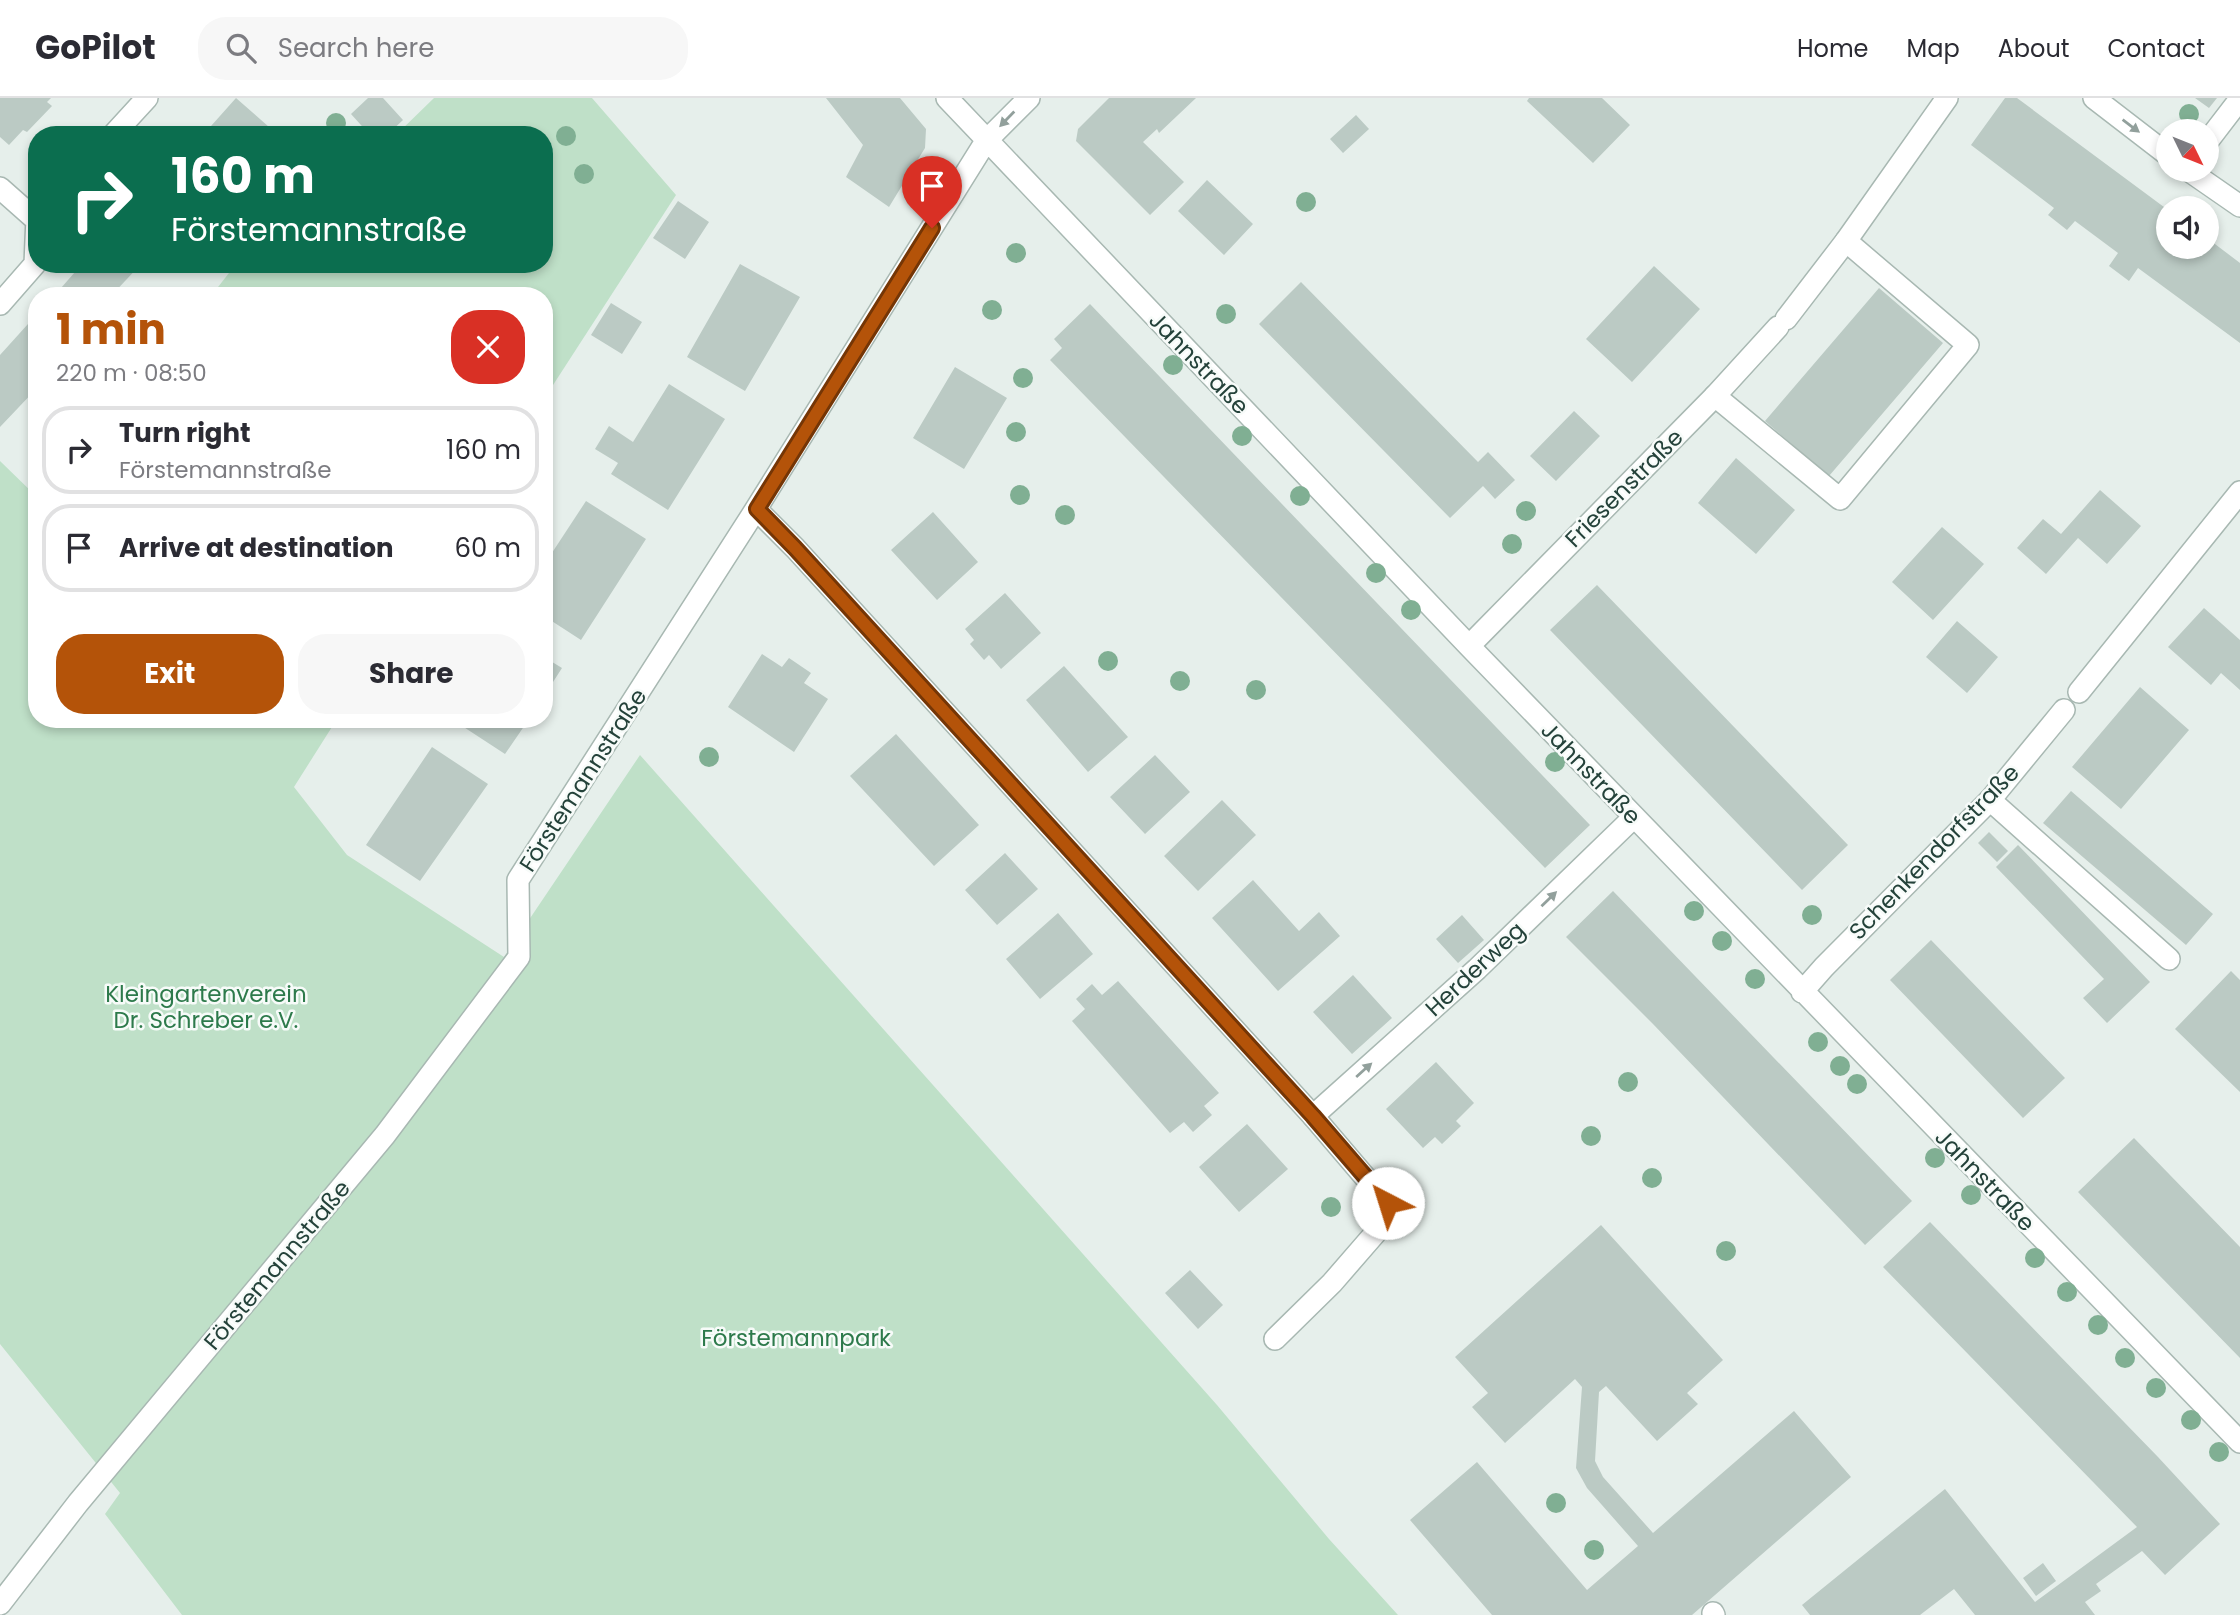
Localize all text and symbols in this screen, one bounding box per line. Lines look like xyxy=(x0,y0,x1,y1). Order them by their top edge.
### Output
search box xyxy=(198,17,688,80)
text: GoPilot xyxy=(35,24,156,71)
icon: search xyxy=(222,29,260,67)
text: Search here xyxy=(278,30,434,66)
text: Home xyxy=(1797,32,1869,65)
text: Map xyxy=(1907,32,1960,65)
text: About xyxy=(1998,32,2069,65)
text: Contact xyxy=(2107,32,2205,65)
one-way arrow xyxy=(1000,110,1016,127)
one-way arrow xyxy=(2122,119,2140,133)
north arrow xyxy=(2156,119,2219,182)
map controls xyxy=(2156,119,2219,259)
text: 160 m xyxy=(171,142,315,210)
icon: right xyxy=(56,154,147,245)
pin xyxy=(902,156,962,228)
icon: arrive xyxy=(913,167,951,205)
button: sound xyxy=(2156,196,2219,259)
text: Förstemannstraße xyxy=(171,207,467,252)
text: 1 min xyxy=(56,300,166,359)
street label: Jahnstraße xyxy=(1142,305,1256,421)
button: close xyxy=(451,310,525,384)
text: 220 m · 08:50 xyxy=(56,357,207,389)
text: Turn right xyxy=(119,415,251,451)
street label: Friesenstraße xyxy=(1558,422,1690,554)
icon: right xyxy=(60,431,98,469)
text: 160 m xyxy=(446,432,521,468)
text: Förstemannstraße xyxy=(119,454,332,486)
icon: arrive xyxy=(60,529,98,567)
text: Arrive at destination xyxy=(119,530,394,566)
text: 60 m xyxy=(454,530,521,566)
button: Exit xyxy=(56,634,284,714)
button: Share xyxy=(298,634,525,714)
street label: Förstemannstraße xyxy=(512,682,654,878)
street label: Jahnstraße xyxy=(1534,715,1648,831)
street label: Schenkendorfstraße xyxy=(1842,757,2026,947)
one-way arrow xyxy=(1540,892,1557,908)
street label: Herderweg xyxy=(1418,914,1532,1024)
park label: Kleingartenverein Dr. Schreber e.V. xyxy=(105,978,307,1036)
one-way arrow xyxy=(1355,1062,1373,1078)
street label: Jahnstraße xyxy=(1928,1122,2042,1238)
position arrow xyxy=(1351,1166,1425,1240)
street label: Förstemannstraße xyxy=(196,1173,358,1357)
park label: Förstemannpark xyxy=(701,1322,891,1354)

